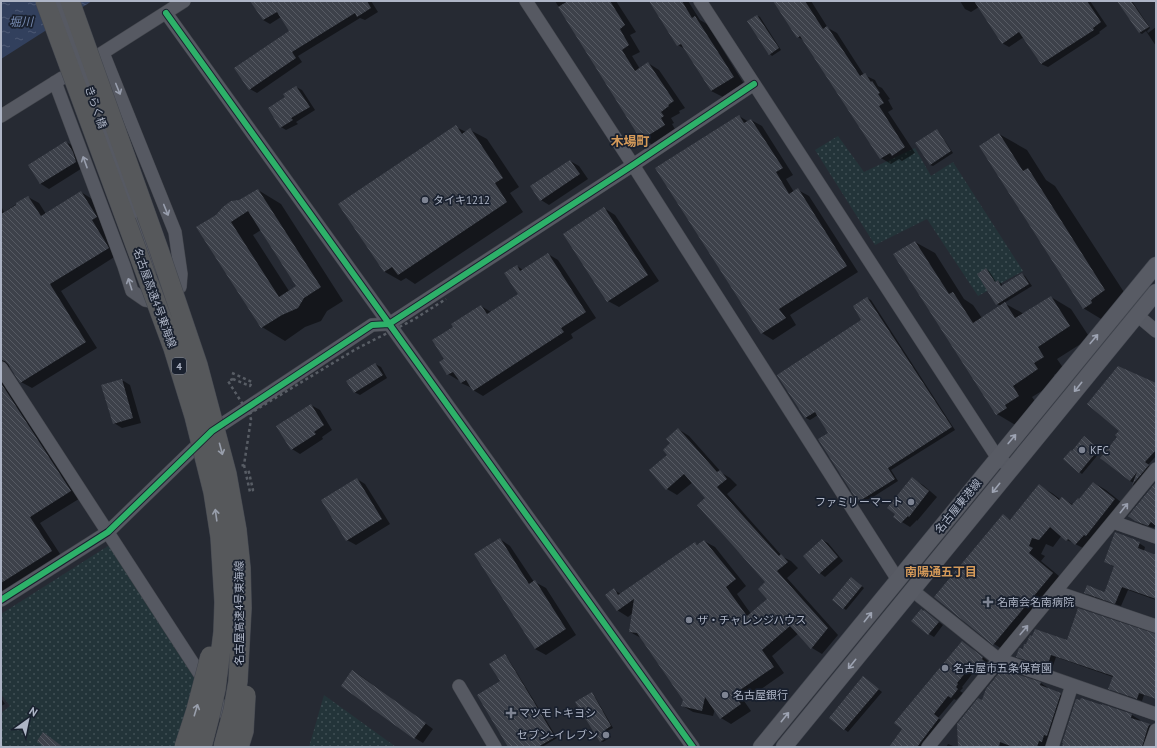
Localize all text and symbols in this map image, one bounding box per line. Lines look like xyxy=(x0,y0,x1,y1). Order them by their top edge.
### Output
water label: 堀川 xyxy=(9,14,35,29)
one-way arrow xyxy=(114,82,122,94)
street label: きらく橋 xyxy=(82,84,110,130)
district label: 木場町 xyxy=(610,133,650,150)
one-way arrow xyxy=(81,156,89,168)
place label: タイキ1212 xyxy=(433,193,490,207)
marker: タイキ1212 xyxy=(420,195,430,205)
one-way arrow xyxy=(162,203,170,215)
street label: 名古屋高速4号東海線 xyxy=(130,246,180,350)
one-way arrow xyxy=(125,278,133,290)
one-way arrow xyxy=(1090,334,1099,345)
road number: 4 xyxy=(172,358,186,374)
one-way arrow xyxy=(1074,382,1083,393)
one-way arrow xyxy=(1007,434,1016,445)
one-way arrow xyxy=(217,442,225,455)
place label: KFC xyxy=(1090,443,1109,457)
marker: KFC xyxy=(1077,445,1087,455)
street label: 名古屋東港線 xyxy=(932,476,984,536)
one-way arrow xyxy=(992,482,1001,493)
place label: ファミリーマート xyxy=(815,495,903,509)
marker: ファミリーマート xyxy=(906,497,916,507)
one-way arrow xyxy=(1120,502,1129,513)
one-way arrow xyxy=(212,509,220,522)
street label: 名古屋高速4号東海線 xyxy=(232,561,246,666)
district label: 南陽通五丁目 xyxy=(905,564,977,579)
place label: 名南会名南病院 xyxy=(997,595,1074,609)
marker: 名南会名南病院 xyxy=(982,596,994,608)
one-way arrow xyxy=(864,611,872,622)
place label: ザ・チャレンジハウス xyxy=(697,613,806,627)
marker: ザ・チャレンジハウス xyxy=(684,615,694,625)
one-way arrow xyxy=(1019,624,1028,635)
one-way arrow xyxy=(847,659,856,670)
place label: 名古屋市五条保育園 xyxy=(953,661,1052,675)
marker: 名古屋市五条保育園 xyxy=(940,663,950,673)
place label: 名古屋銀行 xyxy=(733,688,788,702)
marker: 名古屋銀行 xyxy=(720,690,730,700)
north arrow xyxy=(8,700,48,740)
text: N xyxy=(27,704,40,719)
one-way arrow xyxy=(193,704,200,717)
place label: マツモトキヨシ xyxy=(519,706,596,720)
marker: マツモトキヨシ xyxy=(506,708,516,718)
one-way arrow xyxy=(781,711,790,722)
place label: セブン-イレブン xyxy=(517,728,598,742)
marker: セブン-イレブン xyxy=(601,730,611,740)

